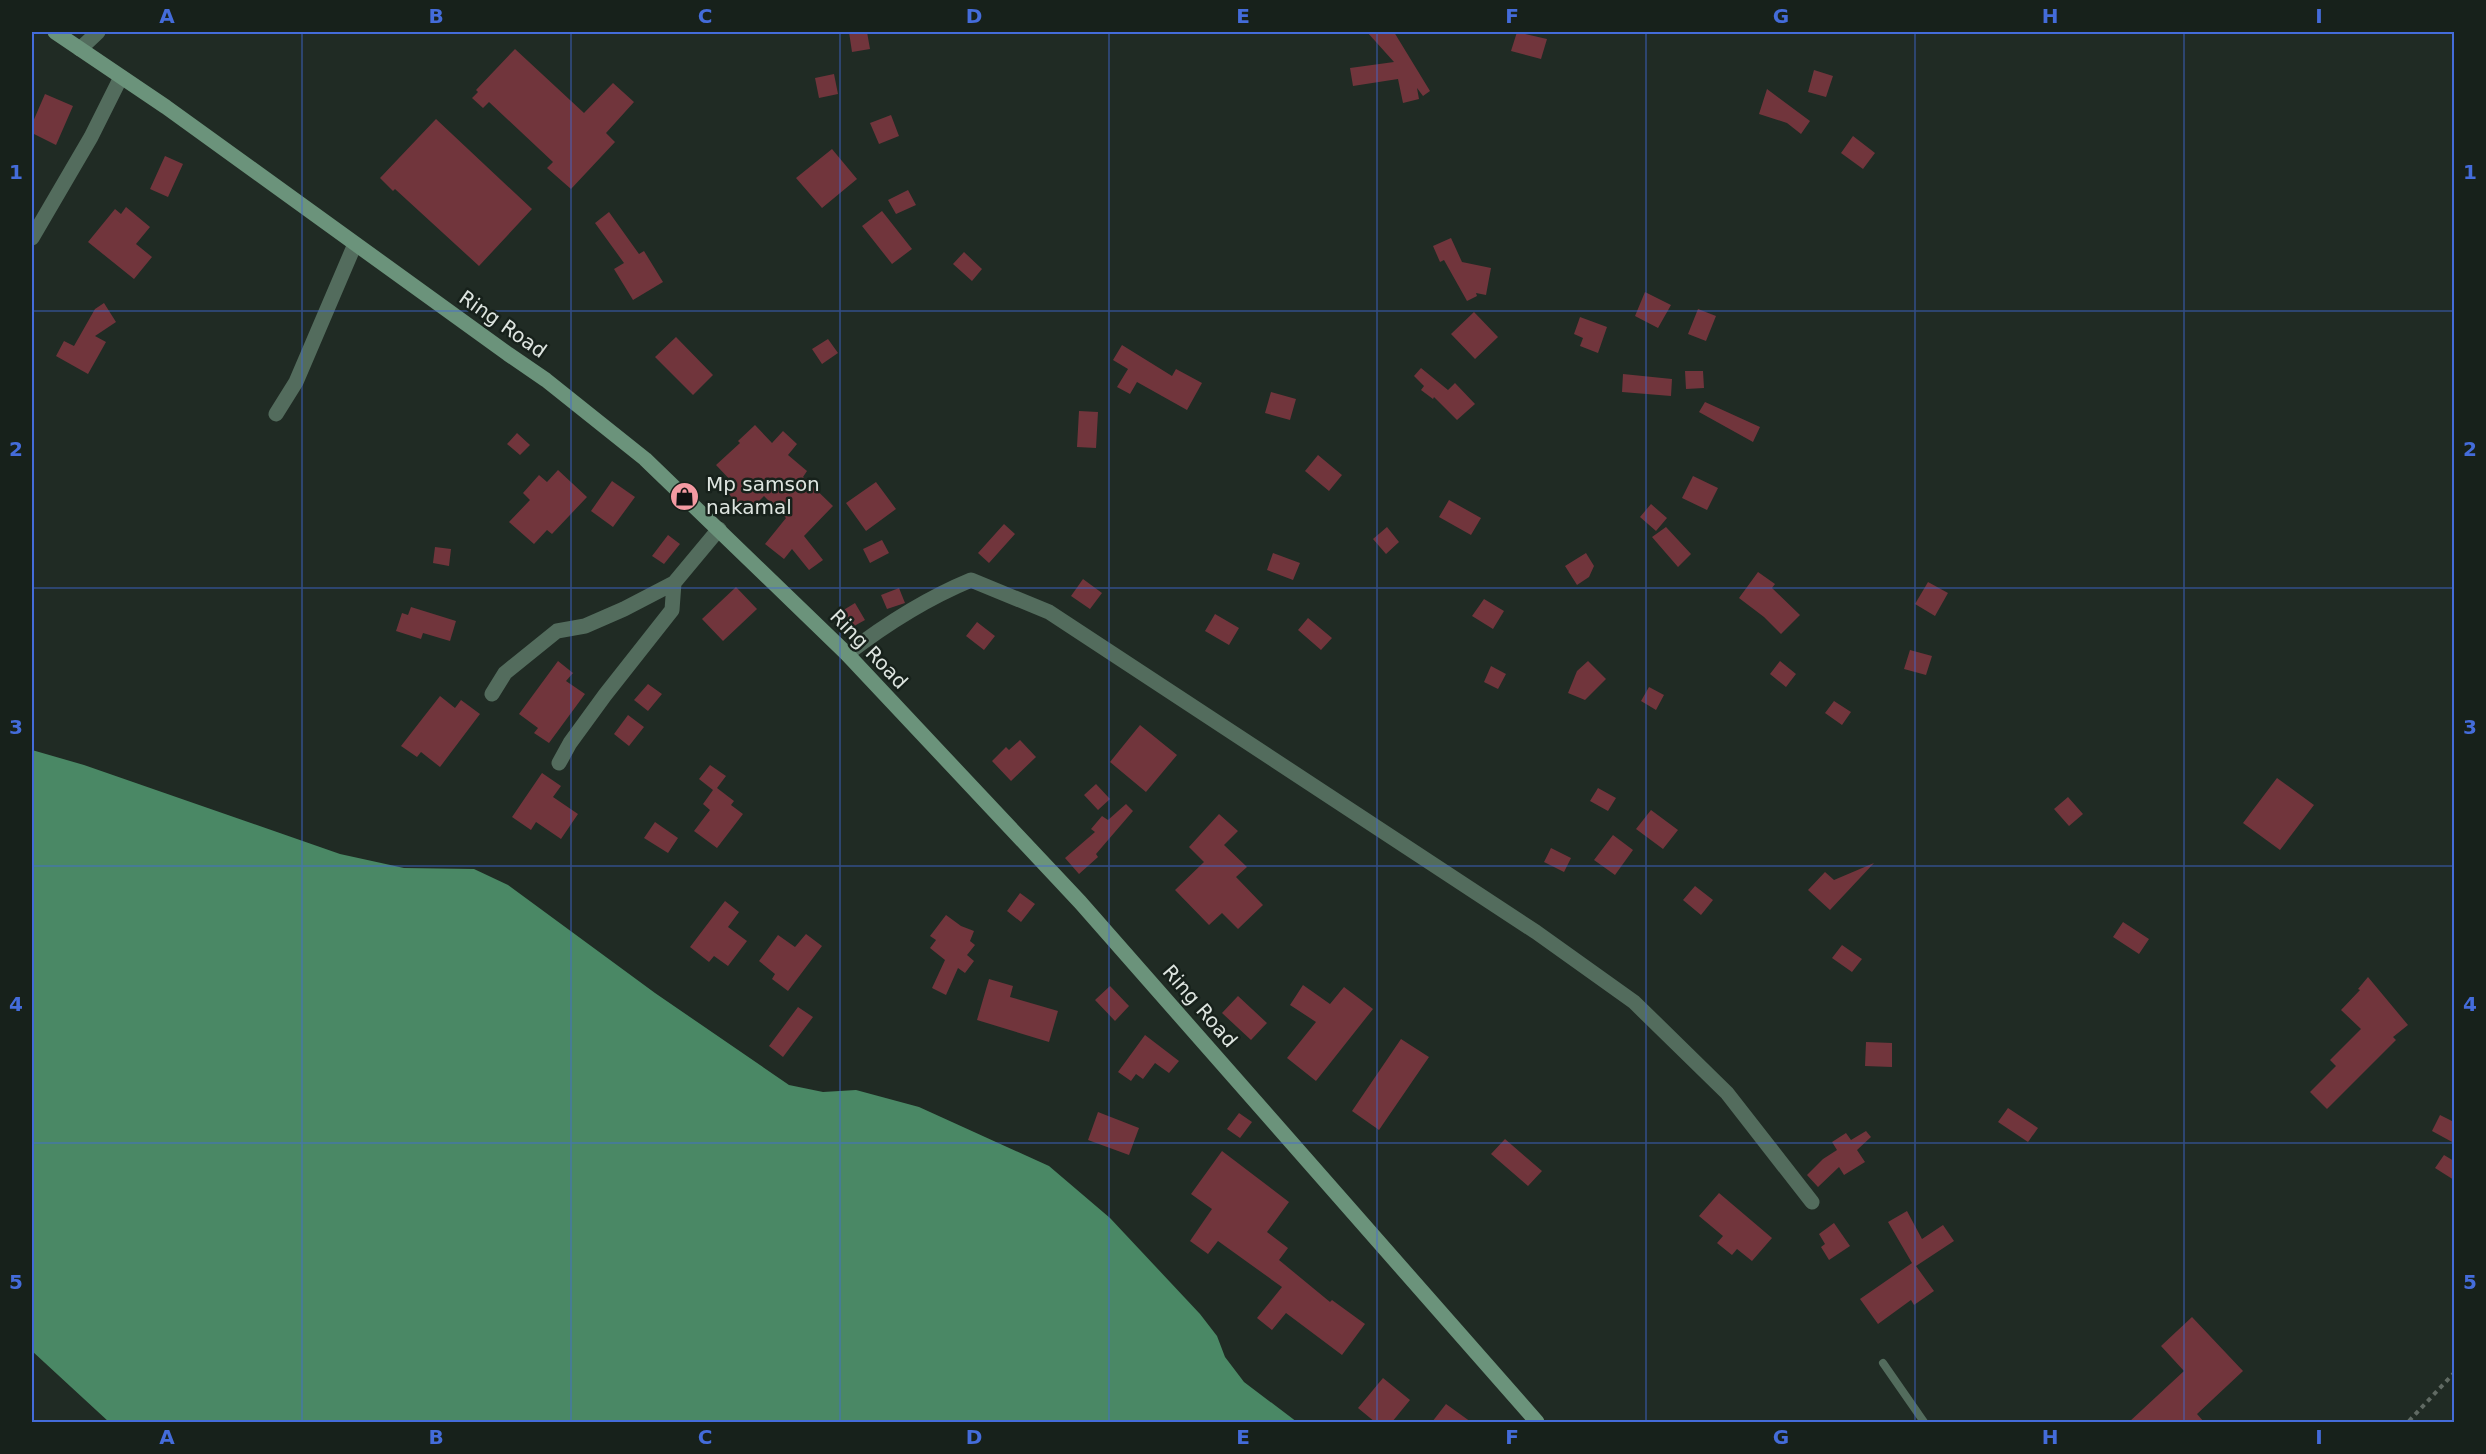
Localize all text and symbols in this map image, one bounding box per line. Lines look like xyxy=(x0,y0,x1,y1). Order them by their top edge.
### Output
text: A xyxy=(159,4,175,28)
text: B xyxy=(428,4,444,28)
text: C xyxy=(698,4,712,28)
text: D xyxy=(966,4,982,28)
text: E xyxy=(1236,4,1250,28)
text: F xyxy=(1505,4,1519,28)
text: G xyxy=(1773,4,1789,28)
text: H xyxy=(2042,4,2058,28)
text: I xyxy=(2315,4,2323,28)
text: 1 xyxy=(9,160,23,184)
text: 1 xyxy=(2463,160,2477,184)
street label: Ring Road xyxy=(455,285,551,363)
text: 2 xyxy=(9,437,23,461)
text: 2 xyxy=(2463,437,2477,461)
place label: Mp samson nakamal xyxy=(706,472,820,519)
shop icon: Mp samson nakamal xyxy=(669,480,701,512)
street label: Ring Road xyxy=(825,604,913,694)
text: 3 xyxy=(9,715,23,739)
text: 3 xyxy=(2463,715,2477,739)
street label: Ring Road xyxy=(1158,960,1242,1052)
text: 4 xyxy=(9,992,23,1016)
text: 4 xyxy=(2463,992,2477,1016)
text: 5 xyxy=(9,1270,23,1294)
text: 5 xyxy=(2463,1270,2477,1294)
text: A xyxy=(159,1425,175,1449)
text: B xyxy=(428,1425,444,1449)
text: C xyxy=(698,1425,712,1449)
text: D xyxy=(966,1425,982,1449)
text: E xyxy=(1236,1425,1250,1449)
text: F xyxy=(1505,1425,1519,1449)
text: G xyxy=(1773,1425,1789,1449)
text: H xyxy=(2042,1425,2058,1449)
text: I xyxy=(2315,1425,2323,1449)

